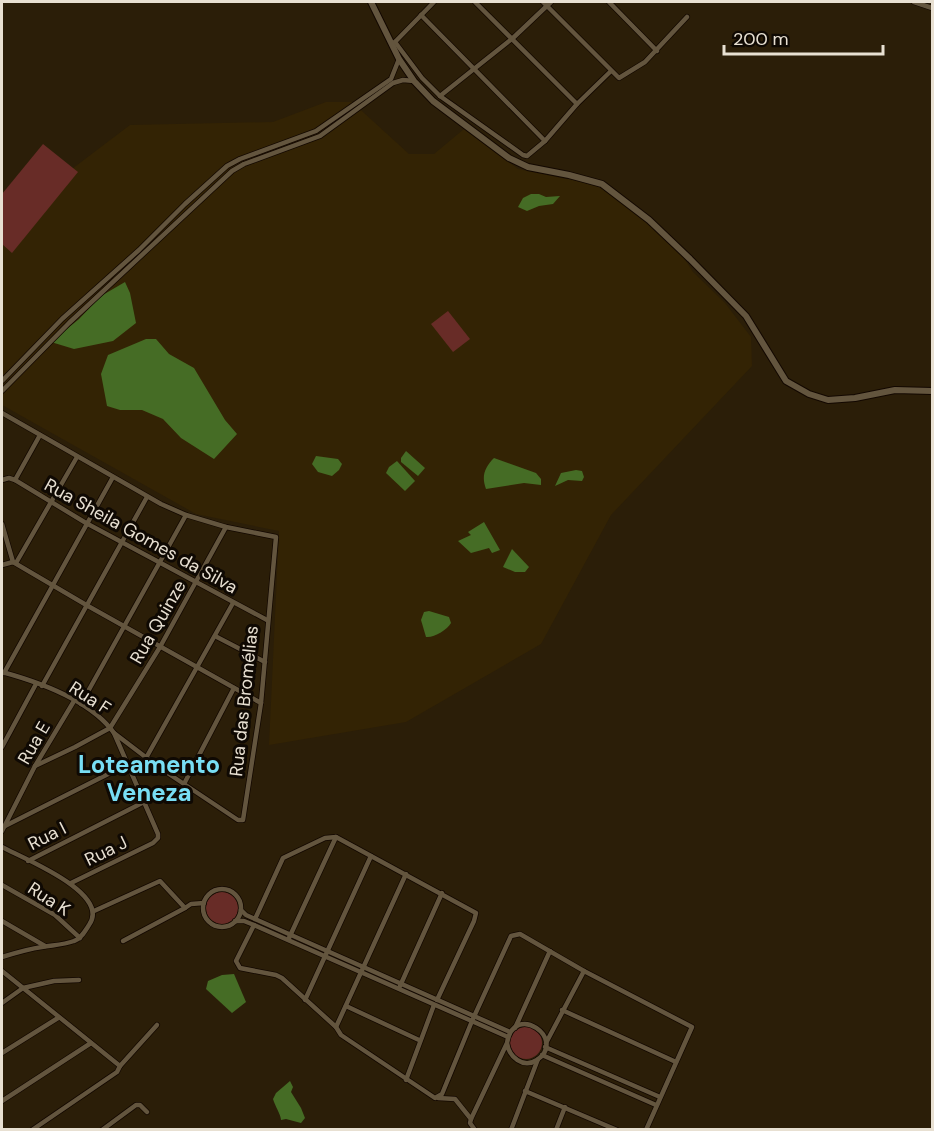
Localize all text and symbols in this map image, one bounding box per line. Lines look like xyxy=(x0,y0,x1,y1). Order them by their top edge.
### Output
scale bar xyxy=(724,18,883,56)
text: 200 m xyxy=(733,27,789,51)
street label: Rua Sheila Gomes da Silva xyxy=(40,473,242,599)
street label: Rua Quinze xyxy=(124,576,192,668)
street label: Rua das Bromélias xyxy=(224,624,264,778)
street label: Rua F xyxy=(65,676,116,721)
street label: Rua E xyxy=(12,717,56,769)
district label: Loteamento Veneza xyxy=(78,749,220,808)
street label: Rua I xyxy=(24,816,70,856)
street label: Rua J xyxy=(81,830,131,872)
street label: Rua K xyxy=(23,876,75,922)

